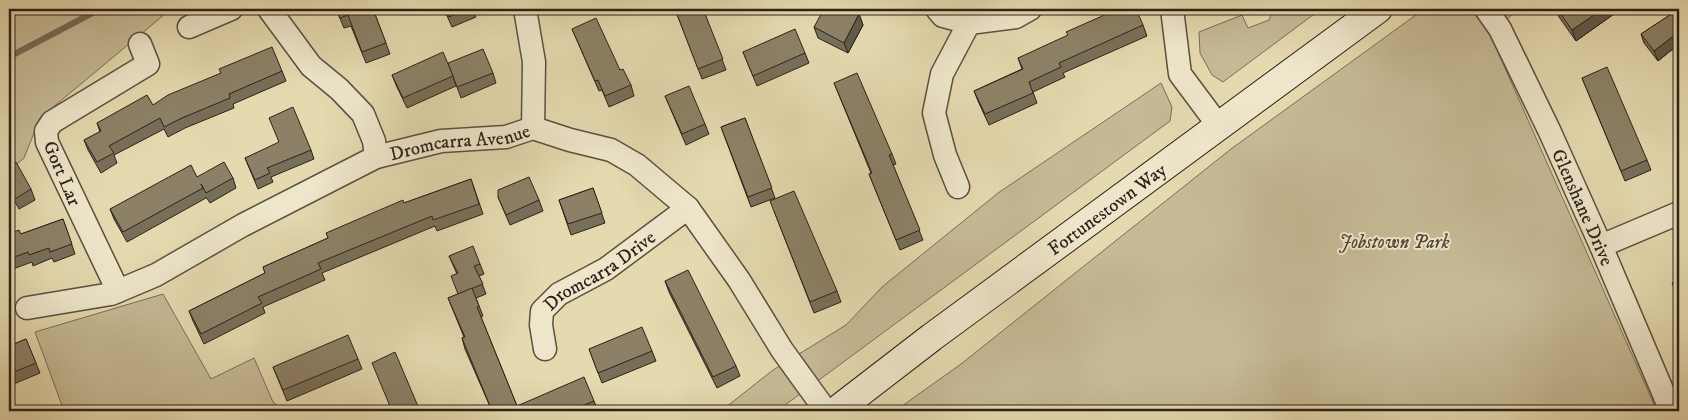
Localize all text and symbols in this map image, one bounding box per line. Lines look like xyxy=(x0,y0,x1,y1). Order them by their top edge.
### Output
street label: Dromcarra Avenue xyxy=(387,120,533,166)
street label: Gort Lar xyxy=(38,138,86,210)
street label: Glenshane Drive xyxy=(1546,146,1618,269)
street label: Fortunestown Way xyxy=(1044,158,1172,261)
street label: Dromcarra Drive xyxy=(539,226,661,316)
park label: Jobstown Park xyxy=(1339,231,1449,254)

